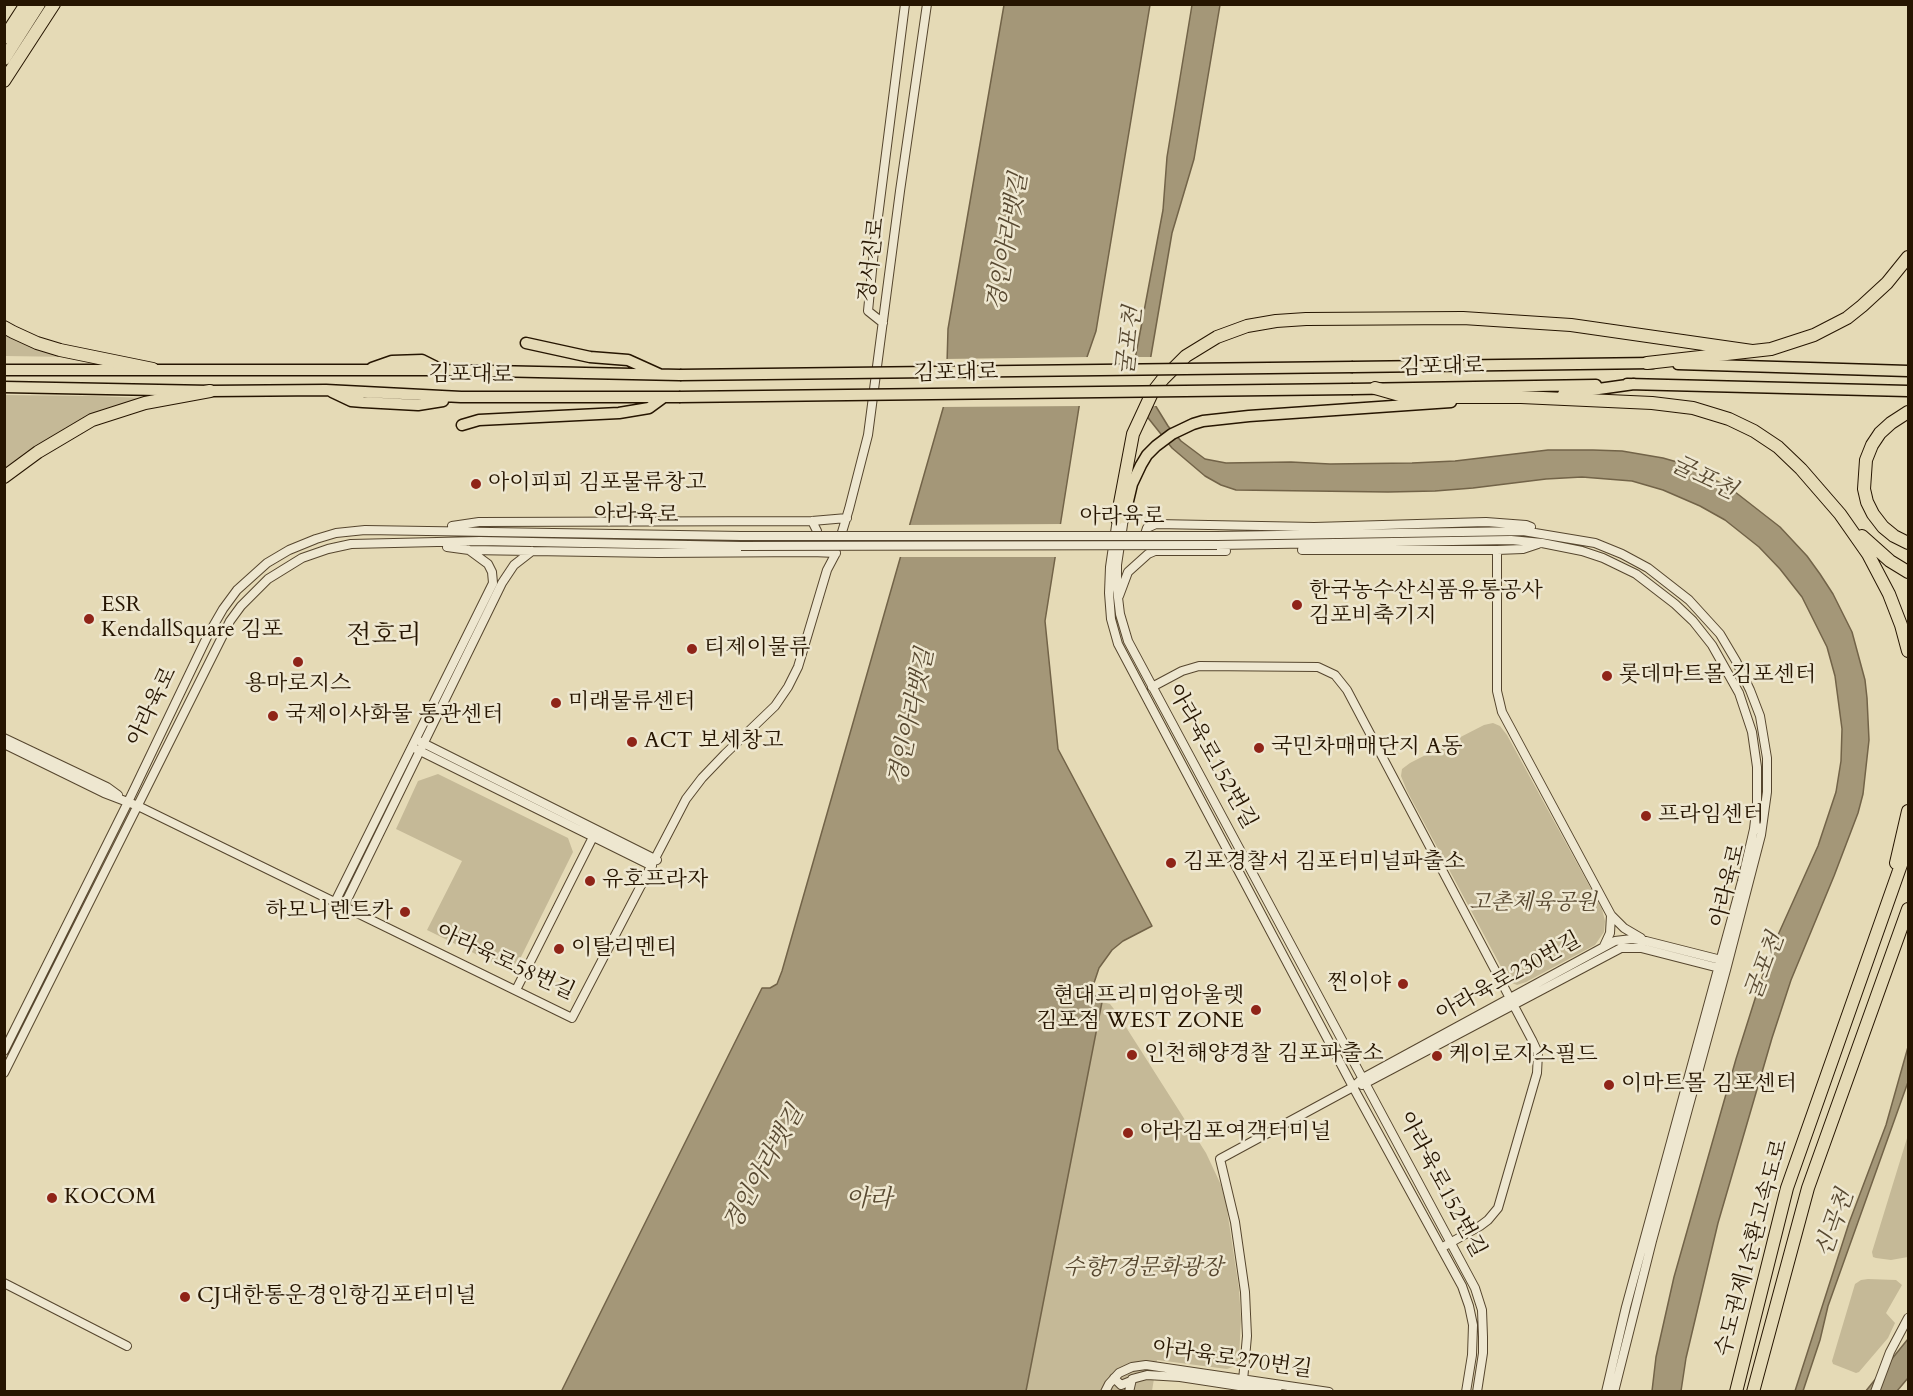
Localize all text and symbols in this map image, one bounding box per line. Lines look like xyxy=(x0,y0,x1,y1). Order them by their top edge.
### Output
water label: 경인아라뱃길 xyxy=(983,171,1035,313)
street label: 정서진로 xyxy=(855,216,891,304)
water label: 굴포천 xyxy=(1112,305,1150,377)
street label: 김포대로 xyxy=(1399,354,1485,382)
street label: 김포대로 xyxy=(913,360,999,388)
street label: 김포대로 xyxy=(428,362,514,390)
water label: 굴포천 xyxy=(1665,451,1741,507)
place label: 아이피피 김포물류창고 xyxy=(488,471,706,497)
marker: 아이피피 김포물류창고 xyxy=(469,477,483,491)
street label: 아라육로 xyxy=(593,502,679,530)
street label: 아라육로 xyxy=(1079,505,1165,531)
place label: 한국농수산식품유통공사 김포비축기지 xyxy=(1309,579,1543,630)
place label: ESR KendallSquare 김포 xyxy=(101,593,283,644)
marker: 한국농수산식품유통공사 김포비축기지 xyxy=(1290,598,1304,612)
marker: ESR KendallSquare 김포 xyxy=(82,612,96,626)
district label: 전호리 xyxy=(346,621,422,653)
place label: 티제이물류 xyxy=(704,636,810,662)
marker: 티제이물류 xyxy=(685,642,699,656)
water label: 경인아라뱃길 xyxy=(884,646,942,788)
marker: 용마로지스 xyxy=(291,655,305,669)
street label: 아라육로 xyxy=(123,663,183,751)
place label: 롯데마트몰 김포센터 xyxy=(1619,663,1816,689)
marker: 롯데마트몰 김포센터 xyxy=(1600,669,1614,683)
place label: 용마로지스 xyxy=(245,672,351,698)
street label: 아라육로152번길 xyxy=(1160,680,1262,834)
place label: 미래물류센터 xyxy=(568,690,696,716)
marker: 미래물류센터 xyxy=(549,696,563,710)
place label: 국제이사화물 통관센터 xyxy=(285,703,503,729)
marker: 국제이사화물 통관센터 xyxy=(266,709,280,723)
place label: ACT 보세창고 xyxy=(644,729,784,755)
marker: ACT 보세창고 xyxy=(625,735,639,749)
place label: 국민차매매단지 A동 xyxy=(1271,735,1463,761)
marker: 국민차매매단지 A동 xyxy=(1252,741,1266,755)
place label: 프라임센터 xyxy=(1658,803,1764,829)
marker: 프라임센터 xyxy=(1639,809,1653,823)
street label: 아라육로 xyxy=(1706,842,1752,930)
place label: 김포경찰서 김포터미널파출소 xyxy=(1183,850,1465,876)
marker: 김포경찰서 김포터미널파출소 xyxy=(1164,856,1178,870)
place label: 유호프라자 xyxy=(602,868,708,894)
marker: 유호프라자 xyxy=(583,874,597,888)
park label: 고촌체육공원 xyxy=(1469,891,1597,917)
place label: 하모니렌트카 xyxy=(265,899,393,925)
marker: 하모니렌트카 xyxy=(398,905,412,919)
street label: 아라육로58번길 xyxy=(431,919,579,1007)
street label: 아라육로230번길 xyxy=(1432,927,1586,1029)
water label: 굴포천 xyxy=(1740,929,1792,1005)
place label: 이탈리멘티 xyxy=(571,936,677,962)
marker: 이탈리멘티 xyxy=(552,942,566,956)
place label: 찐이야 xyxy=(1327,971,1391,997)
marker: 찐이야 xyxy=(1396,977,1410,991)
place label: 현대프리미엄아울렛 김포점 WEST ZONE xyxy=(1036,984,1244,1036)
marker: 현대프리미엄아울렛 김포점 WEST ZONE xyxy=(1249,1003,1263,1017)
place label: 인천해양경찰 김포파출소 xyxy=(1144,1042,1384,1068)
place label: 케이로지스필드 xyxy=(1449,1043,1598,1069)
marker: 인천해양경찰 김포파출소 xyxy=(1125,1048,1139,1062)
marker: 케이로지스필드 xyxy=(1430,1049,1444,1063)
place label: 이마트몰 김포센터 xyxy=(1621,1072,1797,1098)
marker: 이마트몰 김포센터 xyxy=(1602,1078,1616,1092)
water label: 경인아라뱃길 xyxy=(719,1101,811,1237)
street label: 아라육로152번길 xyxy=(1391,1108,1491,1262)
place label: 아라김포여객터미널 xyxy=(1140,1120,1331,1146)
marker: 아라김포여객터미널 xyxy=(1121,1126,1135,1140)
street label: 수도권제1순환고속도로 xyxy=(1711,1137,1795,1359)
place label: KOCOM xyxy=(64,1185,156,1211)
water label: 아라 xyxy=(846,1186,892,1214)
water label: 신곡천 xyxy=(1811,1186,1861,1262)
marker: KOCOM xyxy=(45,1191,59,1205)
park label: 수향7경문화광장 xyxy=(1063,1256,1223,1282)
place label: CJ대한통운경인항김포터미널 xyxy=(197,1284,476,1310)
marker: CJ대한통운경인항김포터미널 xyxy=(178,1290,192,1304)
street label: 아라육로270번길 xyxy=(1150,1336,1314,1384)

